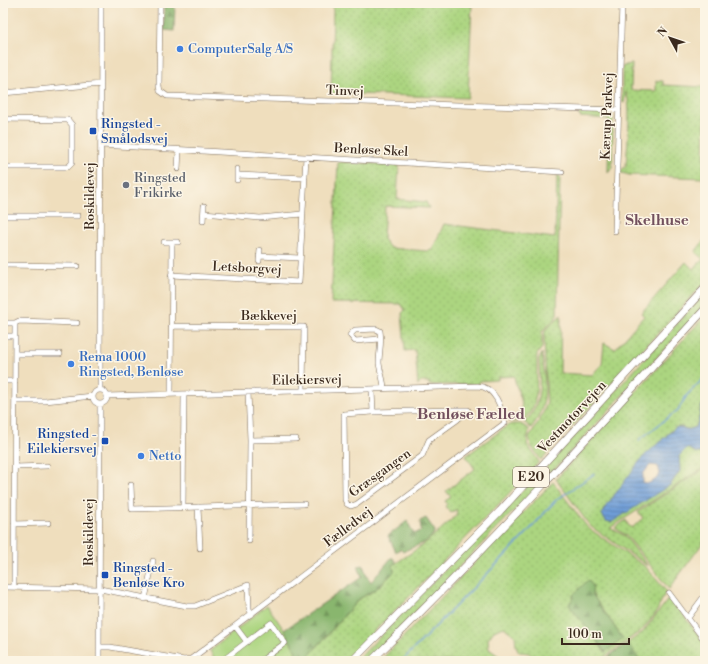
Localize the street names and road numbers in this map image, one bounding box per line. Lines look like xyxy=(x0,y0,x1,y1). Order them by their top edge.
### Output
street label: Kærup Parkvej xyxy=(597,72,617,160)
street label: Tinvej xyxy=(326,82,364,100)
street label: Benløse Skel xyxy=(333,140,409,160)
street label: Roskildevej xyxy=(82,162,98,230)
street label: Letsborgvej xyxy=(212,258,282,278)
street label: Bækkevej xyxy=(240,308,297,324)
street label: Eilekiersvej xyxy=(272,371,342,389)
street label: Vestmotorvejen xyxy=(534,377,610,457)
street label: Græsgangen xyxy=(346,445,414,501)
road number: E 20 xyxy=(513,467,549,487)
street label: Roskildevej xyxy=(81,498,97,566)
street label: Fælledvej xyxy=(321,504,375,550)

